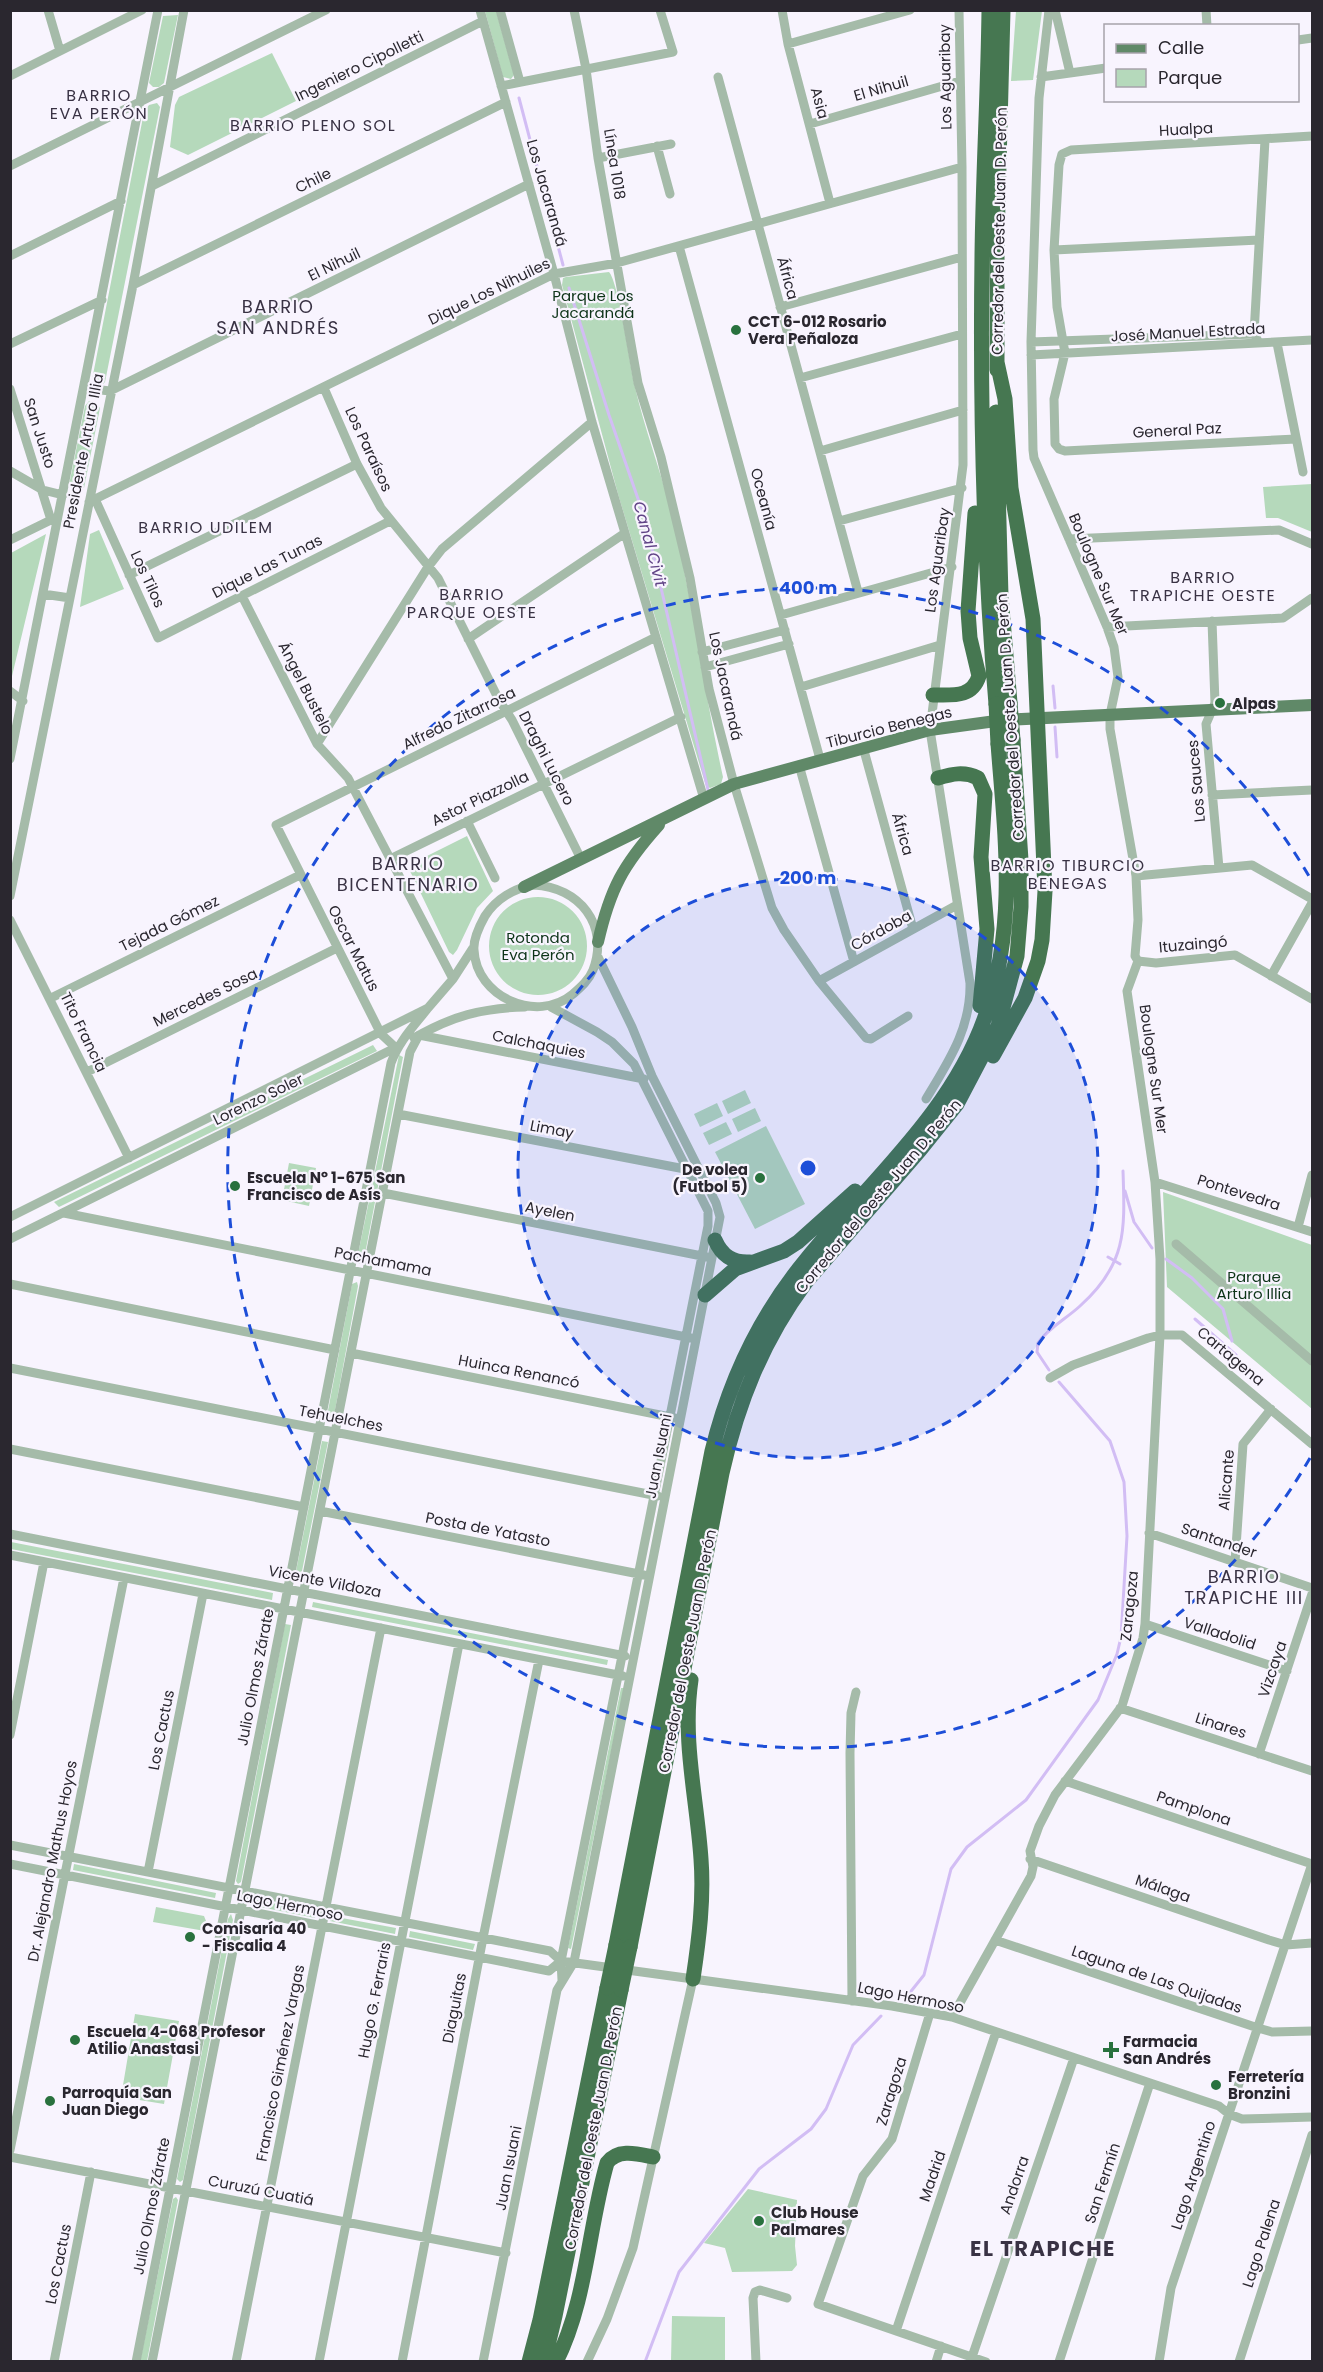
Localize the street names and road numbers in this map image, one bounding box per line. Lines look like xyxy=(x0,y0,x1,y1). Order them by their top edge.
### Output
street label: Los Aguaribay xyxy=(934,23,956,130)
street label: Ingeniero Cipolletti xyxy=(291,26,427,106)
street label: El Nihuil xyxy=(851,70,911,106)
street label: Asia xyxy=(806,85,834,121)
street label: Corredor del Oeste Juan D. Perón xyxy=(986,107,1012,355)
street label: Hualpa xyxy=(1158,117,1214,141)
street label: Línea 1018 xyxy=(599,127,631,201)
street label: Los Jacarandá xyxy=(522,137,572,249)
street label: Chile xyxy=(291,162,335,198)
street label: El Nihuil xyxy=(304,242,364,286)
street label: Dique Los Nihuiles xyxy=(425,252,554,330)
street label: África xyxy=(772,254,804,302)
street label: José Manuel Estrada xyxy=(1110,317,1266,347)
street label: Presidente Arturo Illia xyxy=(58,372,108,530)
street label: San Justo xyxy=(19,395,61,471)
street label: Los Paraísos xyxy=(340,403,398,495)
street label: General Paz xyxy=(1132,417,1222,443)
street label: Oceanía xyxy=(746,465,782,533)
street label: Los Aguaribay xyxy=(919,506,955,614)
street label: Boulogne Sur Mer xyxy=(1064,510,1134,639)
street label: Dique Las Tunas xyxy=(208,529,326,603)
street label: Los Tilos xyxy=(126,547,170,611)
street label: Corredor del Oeste Juan D. Perón xyxy=(991,593,1029,841)
street label: Los Jacarandá xyxy=(704,630,748,742)
street label: Ángel Bustelo xyxy=(274,638,338,738)
street label: Alfredo Zitarrosa xyxy=(399,681,519,755)
street label: Tiburcio Benegas xyxy=(824,701,954,753)
street label: Draghi Lucero xyxy=(514,707,580,809)
street label: Los Sauces xyxy=(1182,739,1210,823)
street label: Astor Piazzolla xyxy=(428,765,532,831)
street label: África xyxy=(887,810,919,858)
street label: Tejada Gómez xyxy=(116,890,222,956)
street label: Oscar Matus xyxy=(323,901,385,995)
street label: Córdoba xyxy=(847,905,915,955)
street label: Ituzaingó xyxy=(1158,931,1228,957)
street label: Mercedes Sosa xyxy=(149,963,261,1031)
street label: Tito Francia xyxy=(56,988,112,1076)
street label: Boulogne Sur Mer xyxy=(1135,1003,1174,1135)
street label: Calchaquies xyxy=(490,1025,588,1063)
street label: Lorenzo Soler xyxy=(209,1068,307,1130)
street label: Corredor del Oeste Juan D. Perón xyxy=(790,1094,966,1298)
street label: Limay xyxy=(528,1114,576,1144)
street label: Pontevedra xyxy=(1195,1169,1283,1215)
street label: Ayelen xyxy=(523,1196,577,1226)
street label: Pachamama xyxy=(332,1241,434,1281)
street label: Cartagena xyxy=(1193,1322,1269,1390)
street label: Huinca Renancó xyxy=(457,1349,581,1393)
street label: Tehuelches xyxy=(297,1400,385,1436)
street label: Juan Isuani xyxy=(640,1412,676,1500)
street label: Alicante xyxy=(1213,1449,1239,1511)
street label: Posta de Yatasto xyxy=(424,1507,552,1551)
street label: Santander xyxy=(1178,1517,1260,1563)
street label: Corredor del Oeste Juan D. Perón xyxy=(653,1527,721,1775)
street label: Vicente Vildoza xyxy=(267,1560,383,1602)
street label: Zaragoza xyxy=(1115,1570,1143,1642)
street label: Julio Olmos Zárate xyxy=(231,1606,279,1748)
street label: Valladolid xyxy=(1181,1611,1259,1655)
street label: Vizcaya xyxy=(1253,1638,1291,1700)
street label: Los Cactus xyxy=(143,1688,179,1772)
street label: Linares xyxy=(1193,1707,1249,1743)
street label: Dr. Alejandro Mathus Hoyos xyxy=(22,1758,82,1963)
street label: Pamplona xyxy=(1154,1785,1234,1831)
street label: Málaga xyxy=(1133,1869,1193,1907)
street label: Lago Hermoso xyxy=(235,1884,345,1926)
street label: Hugo G. Ferraris xyxy=(352,1940,396,2060)
street label: Laguna de Las Quijadas xyxy=(1069,1940,1245,2018)
street label: Francisco Giménez Vargas xyxy=(251,1963,309,2163)
street label: Diaguitas xyxy=(437,1971,471,2045)
street label: Lago Hermoso xyxy=(856,1976,966,2018)
street label: Corredor del Oeste Juan D. Perón xyxy=(559,2004,627,2252)
street label: Zaragoza xyxy=(871,2054,911,2128)
street label: Lago Argentino xyxy=(1165,2118,1221,2232)
street label: Juan Isuani xyxy=(490,2124,526,2212)
street label: Julio Olmos Zárate xyxy=(127,2135,175,2277)
street label: San Fermín xyxy=(1079,2140,1125,2226)
street label: Madrid xyxy=(914,2148,950,2204)
street label: Andorra xyxy=(994,2153,1034,2217)
street label: Curuzú Cuatiá xyxy=(206,2169,316,2211)
street label: Lago Palena xyxy=(1237,2196,1285,2290)
street label: Los Cactus xyxy=(40,2222,76,2306)

